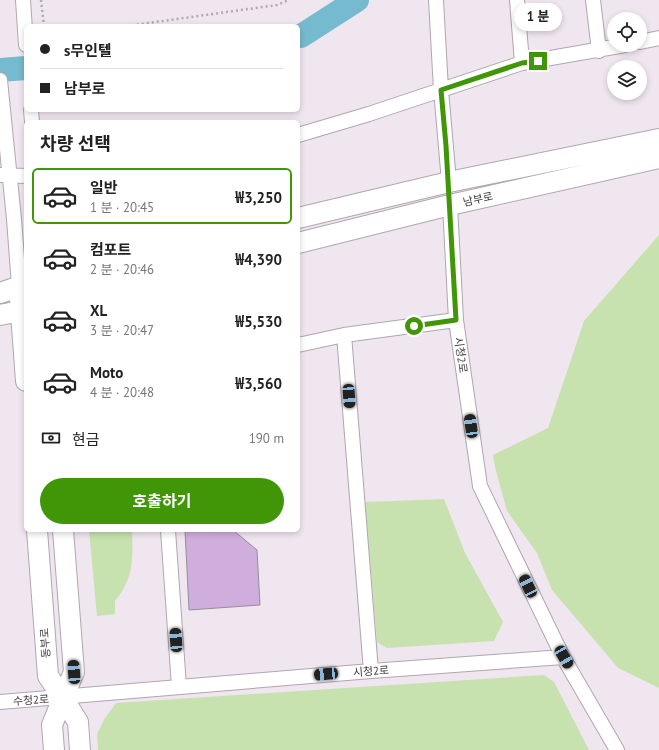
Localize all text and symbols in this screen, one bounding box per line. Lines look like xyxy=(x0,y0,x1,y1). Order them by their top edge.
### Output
callout: 1 분 xyxy=(514,3,562,31)
text: 1 분 xyxy=(527,8,549,25)
map controls xyxy=(607,12,647,100)
button: locate xyxy=(607,12,647,52)
text: s무인텔 xyxy=(64,41,112,60)
route end xyxy=(529,52,547,70)
button: layers xyxy=(607,60,647,100)
text: 남부로 xyxy=(64,79,105,98)
text: 차량 선택 xyxy=(40,132,111,155)
icon: car xyxy=(42,178,78,214)
text: 일반 xyxy=(90,178,118,197)
text: ₩3,250 xyxy=(235,188,282,207)
street label: 남부로 xyxy=(462,189,494,209)
text: 1 분 · 20:45 xyxy=(90,199,154,216)
icon: car xyxy=(42,240,78,276)
text: 컴포트 xyxy=(90,240,131,259)
text: ₩4,390 xyxy=(235,250,282,269)
text: 2 분 · 20:46 xyxy=(90,261,154,278)
text: XL xyxy=(90,301,107,320)
icon: car xyxy=(42,302,78,338)
text: ₩5,530 xyxy=(235,312,282,331)
route start xyxy=(405,317,423,335)
text: 3 분 · 20:47 xyxy=(90,322,154,339)
street label: 시청2로 xyxy=(452,336,470,374)
text: Moto xyxy=(90,363,123,382)
icon: car xyxy=(42,364,78,400)
text: ₩3,560 xyxy=(235,374,282,393)
text: 4 분 · 20:48 xyxy=(90,384,154,401)
car xyxy=(342,384,356,408)
car xyxy=(463,413,479,439)
icon: cash xyxy=(40,427,62,449)
text: 현금 xyxy=(72,430,100,449)
text: 190 m xyxy=(249,430,284,447)
button: 호출하기 xyxy=(40,478,284,524)
car xyxy=(517,573,539,599)
street label: 동부로 xyxy=(37,627,53,659)
car xyxy=(169,628,183,652)
car xyxy=(553,644,575,670)
car xyxy=(67,660,81,684)
street label: 시청2로 xyxy=(352,663,390,679)
car xyxy=(314,667,338,681)
street label: 수청2로 xyxy=(12,692,50,708)

